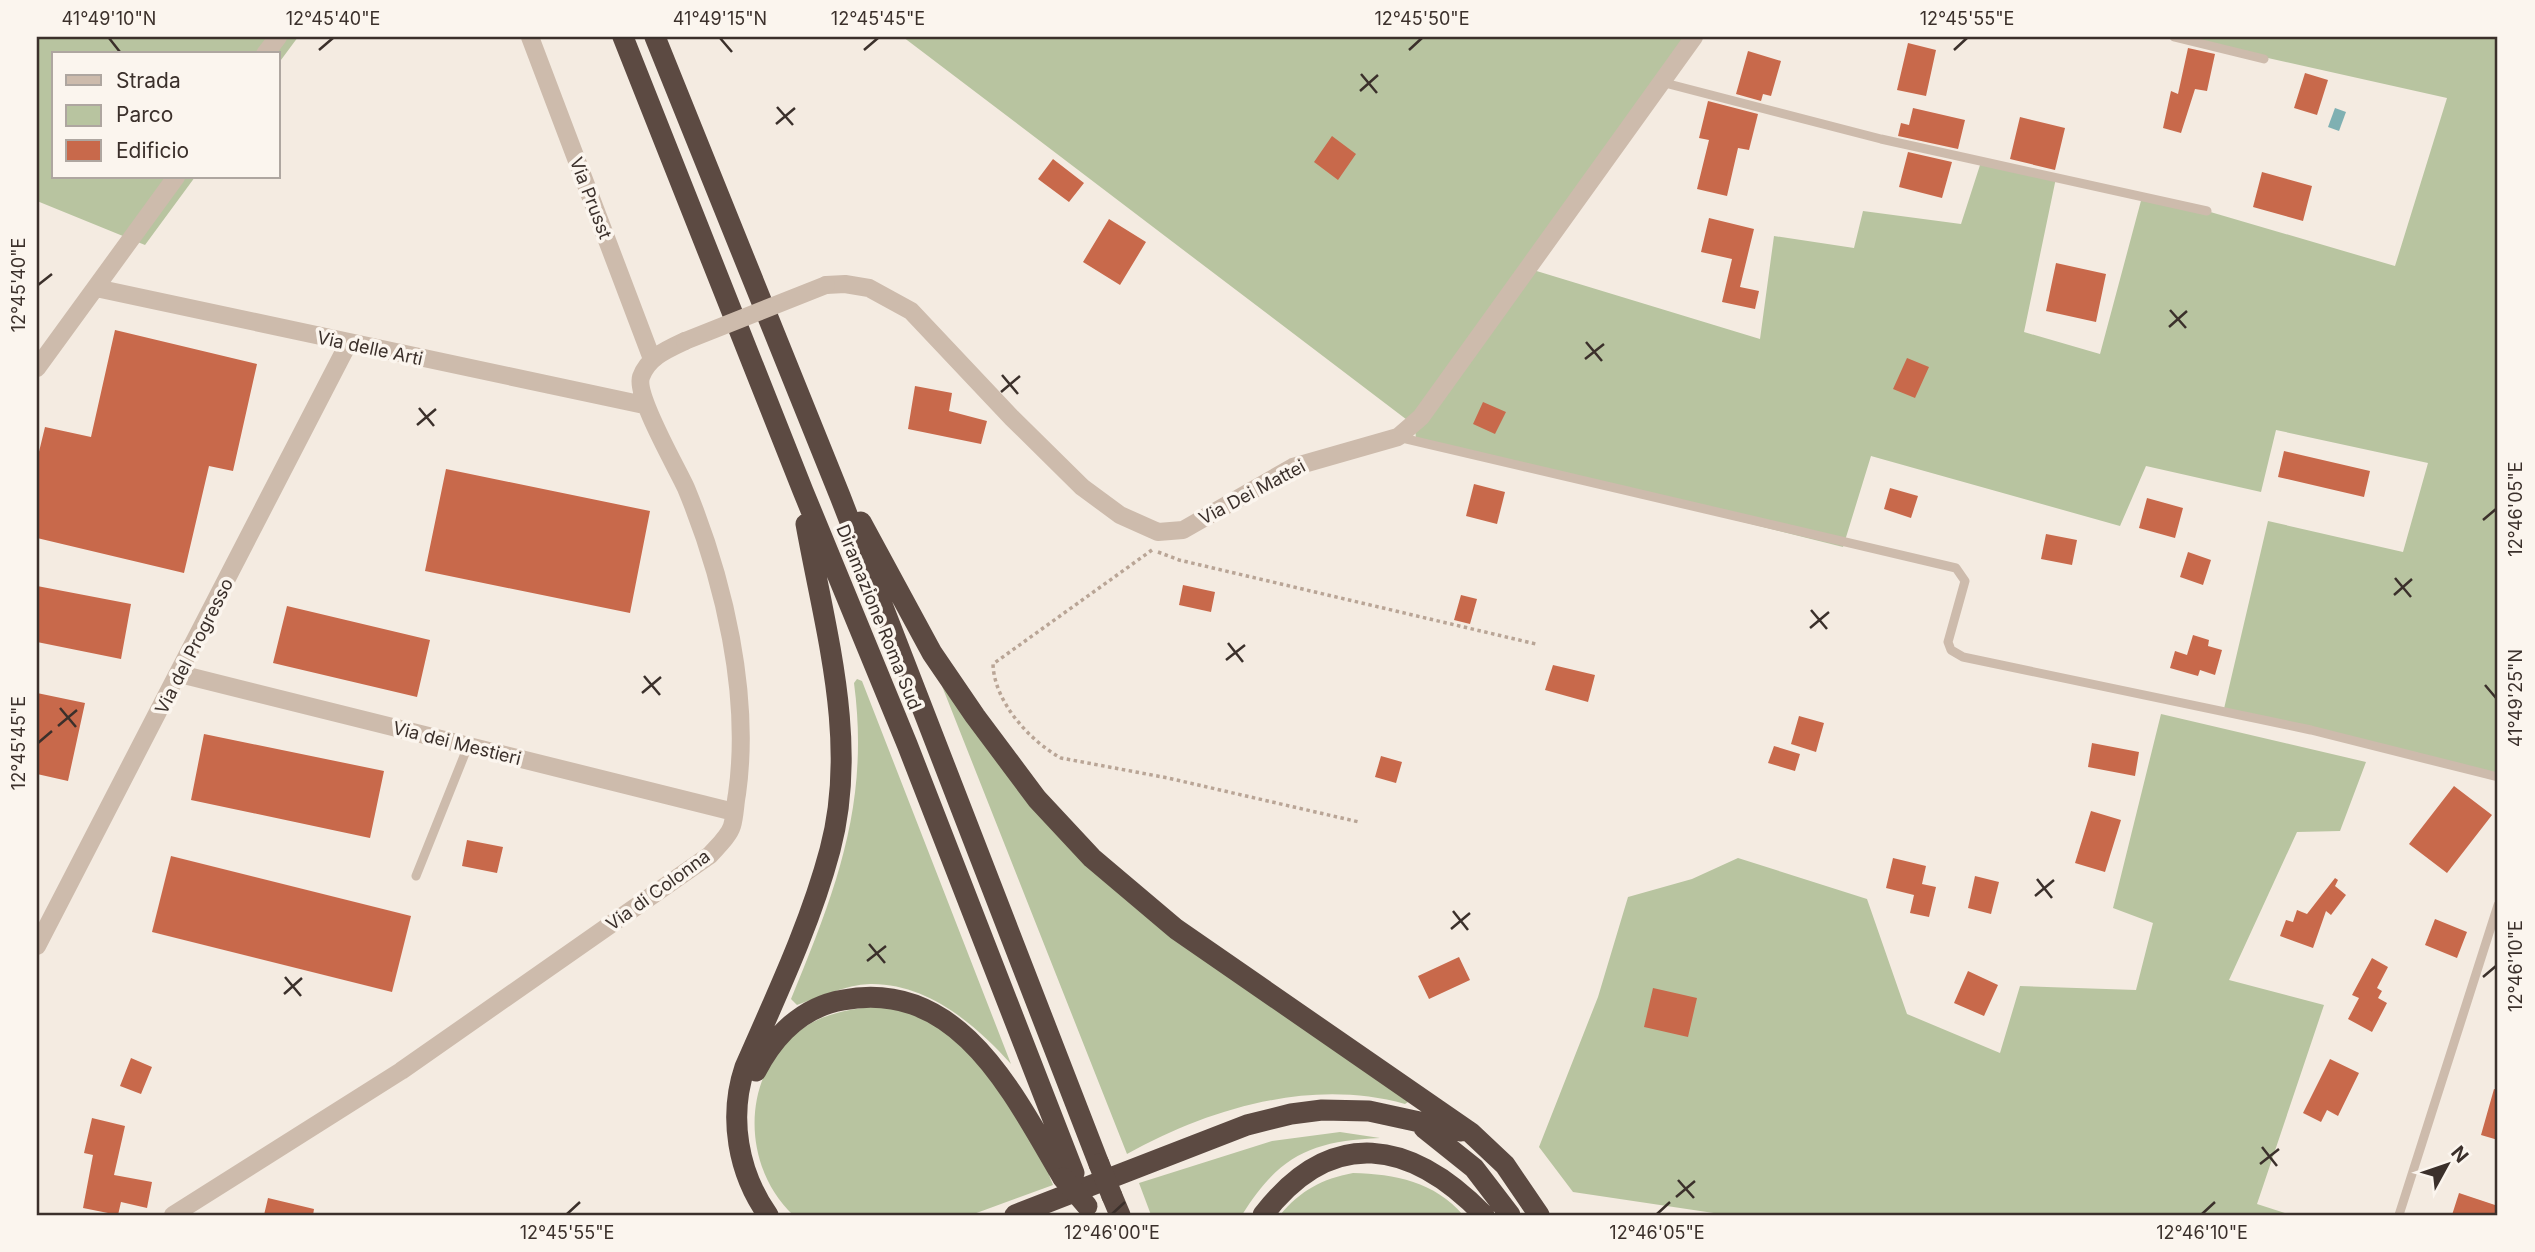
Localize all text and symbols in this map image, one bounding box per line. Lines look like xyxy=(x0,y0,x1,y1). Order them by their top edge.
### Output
text: 41°49'10"N xyxy=(62,8,156,29)
text: 12°45'40"E xyxy=(286,8,380,29)
text: 41°49'15"N xyxy=(673,8,767,29)
text: 12°45'45"E xyxy=(831,8,925,29)
text: 12°45'50"E xyxy=(1374,8,1470,29)
text: 12°45'55"E xyxy=(1920,8,2014,29)
legend xyxy=(52,52,280,178)
text: Strada xyxy=(116,68,181,93)
text: Parco xyxy=(116,102,173,127)
text: Edificio xyxy=(116,138,189,163)
street label: Via Prusst xyxy=(566,154,616,242)
text: 12°45'40"E xyxy=(8,238,29,332)
street label: Via delle Arti xyxy=(315,327,425,369)
street label: Via Dei Mattei xyxy=(1195,455,1309,529)
text: 12°46'05"E xyxy=(2505,461,2526,557)
street label: Diramazione Roma Sud xyxy=(832,521,926,713)
street label: Via del Progresso xyxy=(151,575,237,717)
text: 41°49'25"N xyxy=(2505,649,2526,747)
text: 12°45'45"E xyxy=(8,696,29,790)
street label: Via dei Mestieri xyxy=(391,717,523,769)
street label: Via di Colonna xyxy=(602,845,714,935)
text: 12°46'10"E xyxy=(2505,920,2526,1012)
north arrow xyxy=(2412,1130,2482,1200)
text: N xyxy=(2446,1141,2473,1167)
text: 12°45'55"E xyxy=(520,1222,614,1243)
text: 12°46'00"E xyxy=(1064,1222,1160,1243)
text: 12°46'05"E xyxy=(1609,1222,1705,1243)
text: 12°46'10"E xyxy=(2156,1222,2248,1243)

